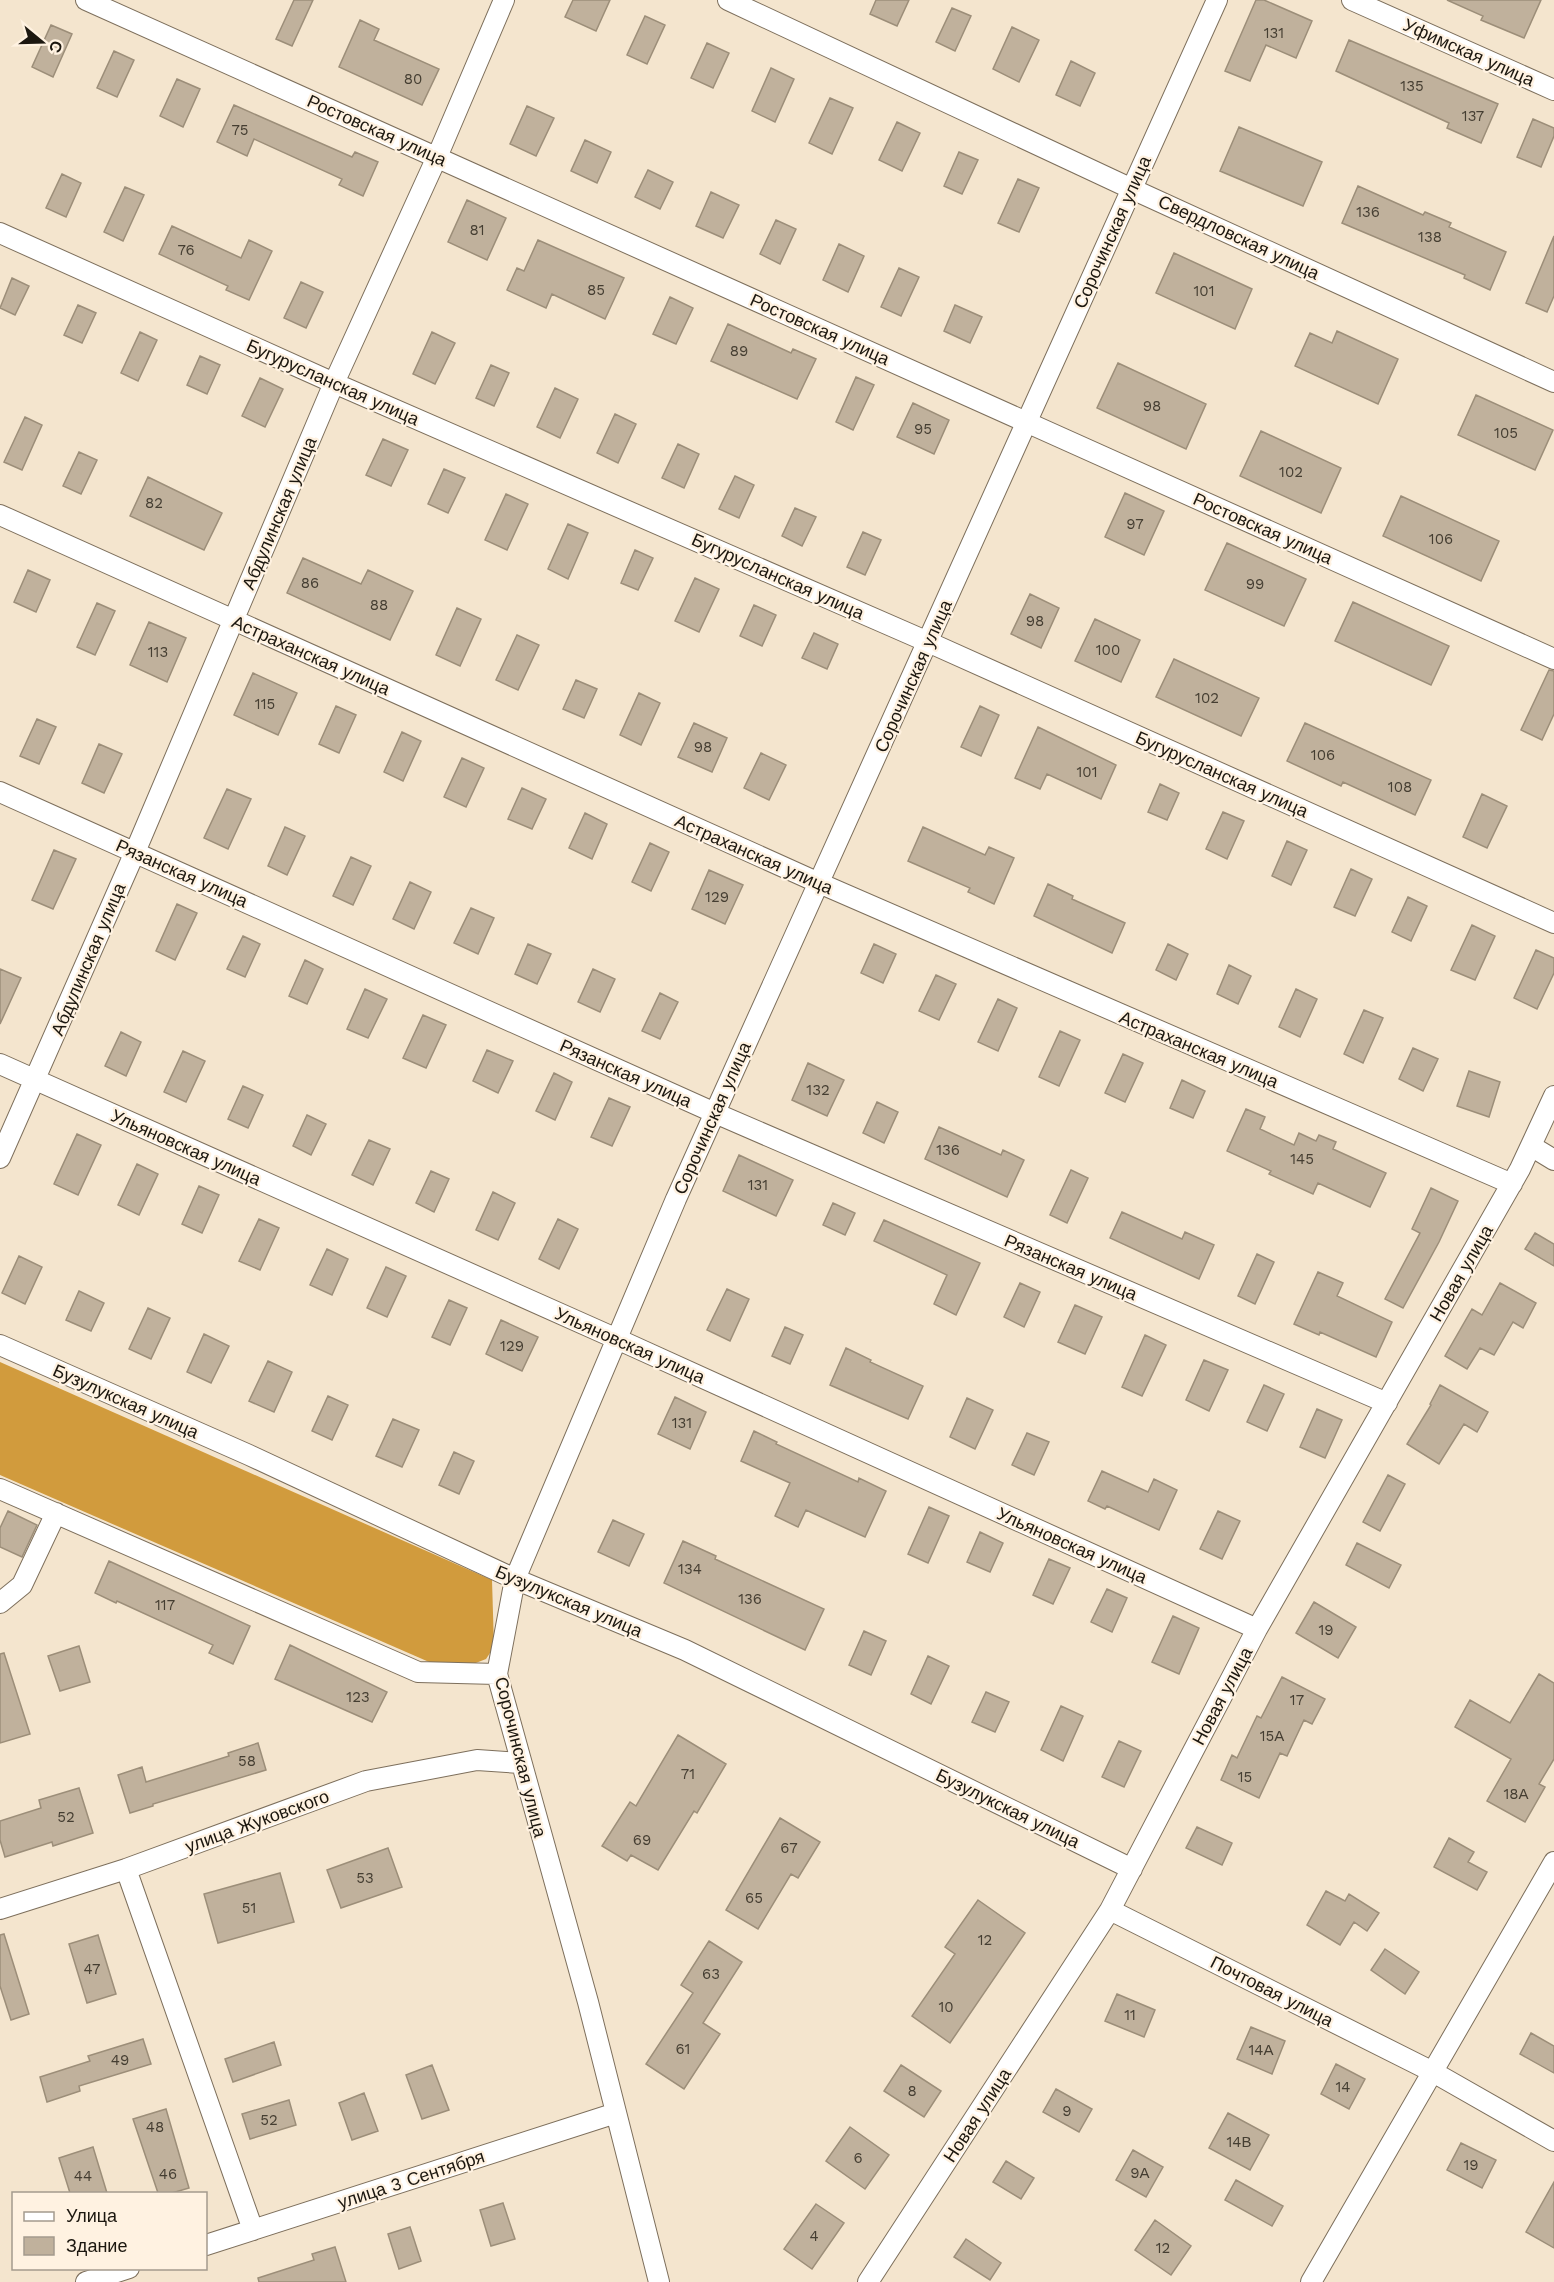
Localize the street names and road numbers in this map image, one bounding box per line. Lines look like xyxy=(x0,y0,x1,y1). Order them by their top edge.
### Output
street label: Уфимская улица xyxy=(1400,14,1539,91)
street label: Ростовская улица xyxy=(304,90,451,171)
street label: Сорочинская улица xyxy=(1069,152,1155,311)
street label: Свердловская улица xyxy=(1155,190,1324,284)
street label: Ростовская улица xyxy=(747,289,894,370)
street label: Бугурусланская улица xyxy=(244,334,423,430)
street label: Абдулинская улица xyxy=(237,433,321,592)
street label: Ростовская улица xyxy=(1190,488,1337,569)
street label: Бугурусланская улица xyxy=(689,528,868,624)
street label: Сорочинская улица xyxy=(870,596,956,755)
street label: Астраханская улица xyxy=(229,611,394,700)
street label: Бугурусланская улица xyxy=(1133,726,1312,822)
street label: Астраханская улица xyxy=(672,810,837,899)
street label: Рязанская улица xyxy=(113,835,252,912)
street label: Абдулинская улица xyxy=(46,879,130,1038)
street label: Астраханская улица xyxy=(1116,1006,1283,1092)
street label: Рязанская улица xyxy=(557,1035,696,1112)
street label: Сорочинская улица xyxy=(669,1038,755,1197)
street label: Ульяновская улица xyxy=(108,1104,265,1190)
street label: Новая улица xyxy=(1425,1220,1498,1325)
street label: Рязанская улица xyxy=(1002,1230,1141,1305)
street label: Ульяновская улица xyxy=(552,1302,709,1388)
street label: Бузулукская улица xyxy=(50,1359,203,1443)
street label: Ульяновская улица xyxy=(994,1502,1151,1588)
street label: Бузулукская улица xyxy=(492,1561,646,1642)
street label: Новая улица xyxy=(1187,1643,1257,1748)
street label: Сорочинская улица xyxy=(491,1675,551,1840)
street label: Бузулукская улица xyxy=(933,1764,1084,1852)
street label: улица Жуковского xyxy=(182,1785,332,1857)
street label: Почтовая улица xyxy=(1207,1951,1338,2031)
street label: Новая улица xyxy=(939,2063,1016,2166)
street label: улица 3 Сентября xyxy=(335,2145,487,2213)

